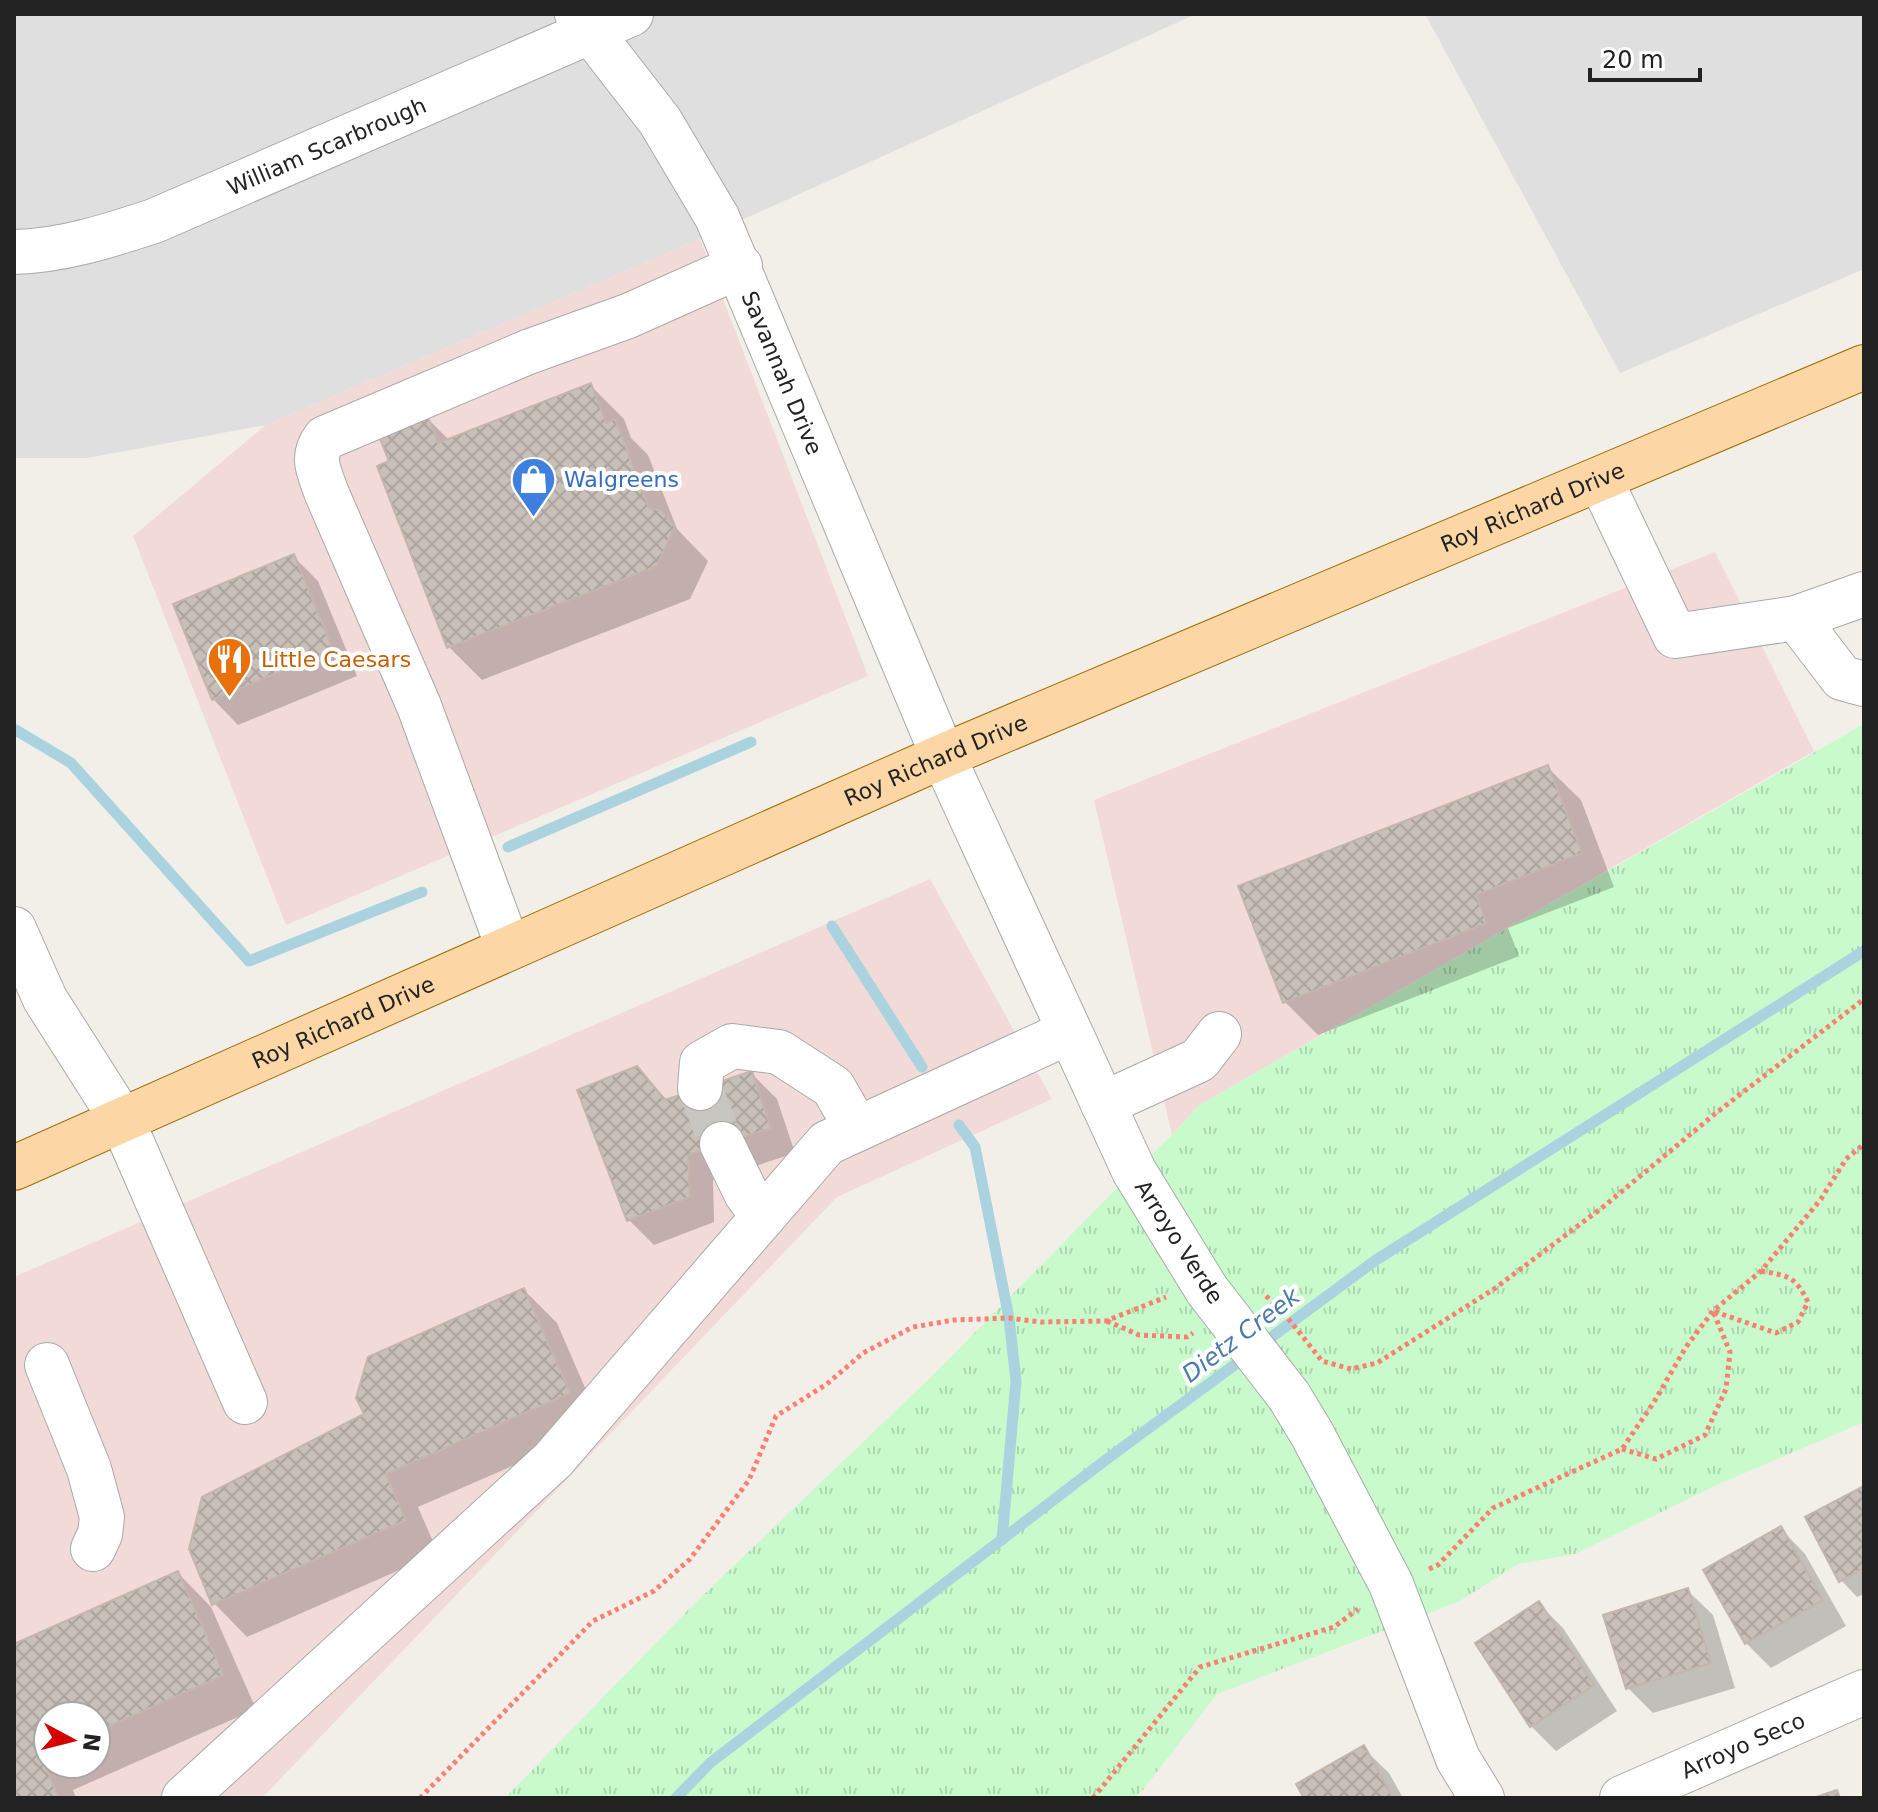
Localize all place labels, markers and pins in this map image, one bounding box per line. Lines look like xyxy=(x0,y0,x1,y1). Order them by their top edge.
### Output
shop icon: Walgreens xyxy=(509,455,557,518)
place label: Walgreens xyxy=(564,467,679,492)
restaurant icon: Little Caesars xyxy=(206,635,254,698)
place label: Little Caesars xyxy=(261,647,411,672)

